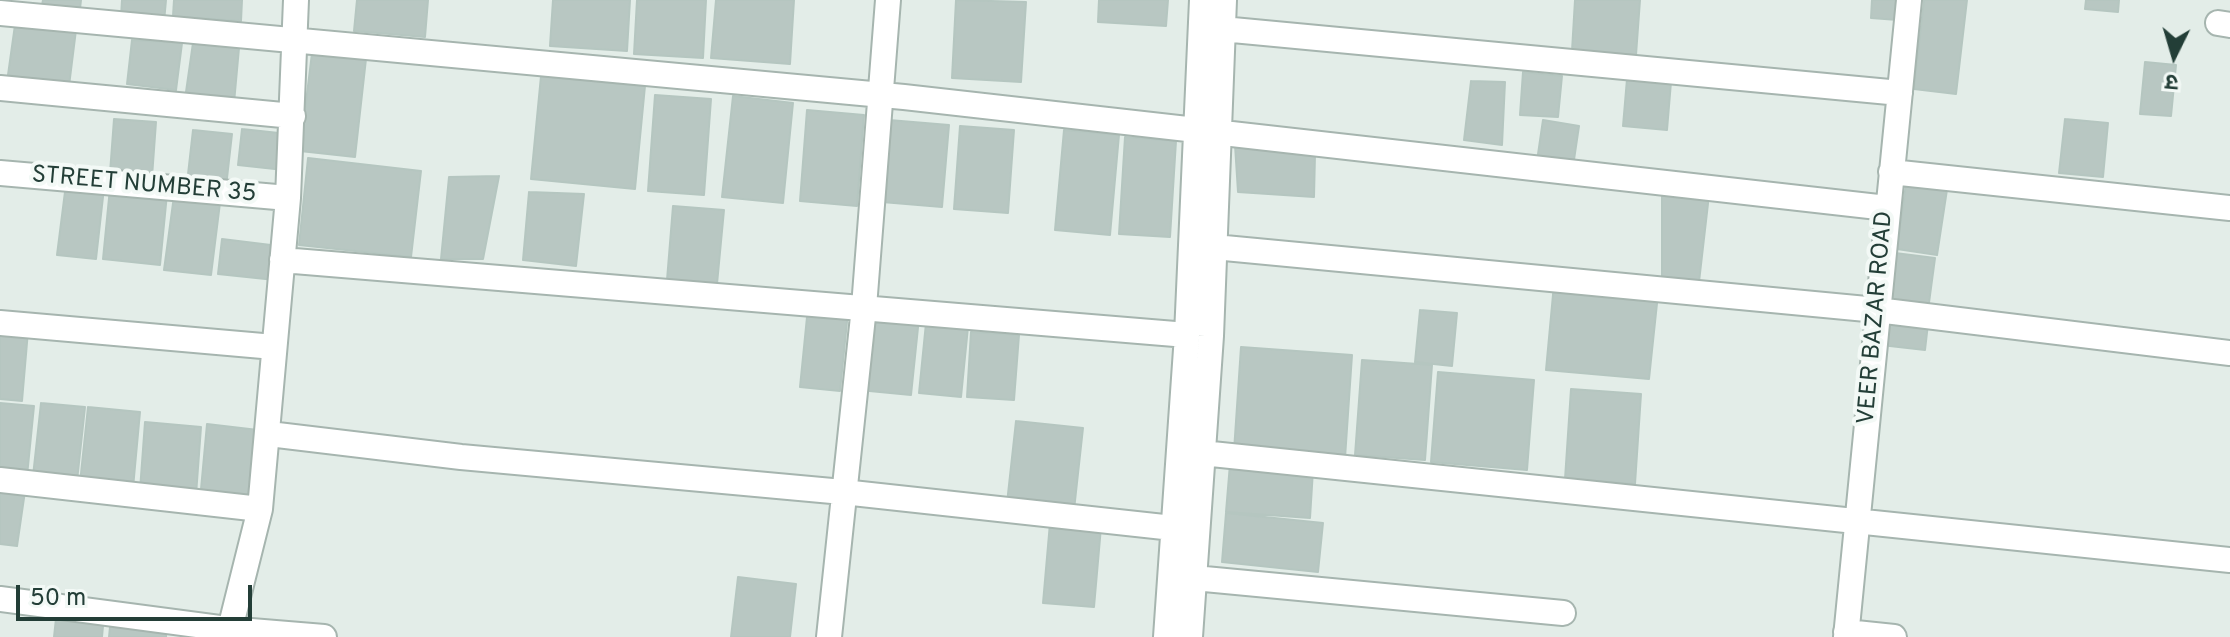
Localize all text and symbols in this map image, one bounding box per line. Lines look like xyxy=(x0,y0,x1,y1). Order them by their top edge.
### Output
north arrow xyxy=(2134,16,2214,96)
text: उ xyxy=(2164,66,2179,94)
street label: STREET NUMBER 35 xyxy=(30,162,258,210)
street label: VEER BAZAR ROAD xyxy=(1853,210,1901,426)
scale bar xyxy=(20,569,256,619)
text: 50 m xyxy=(30,584,86,614)

